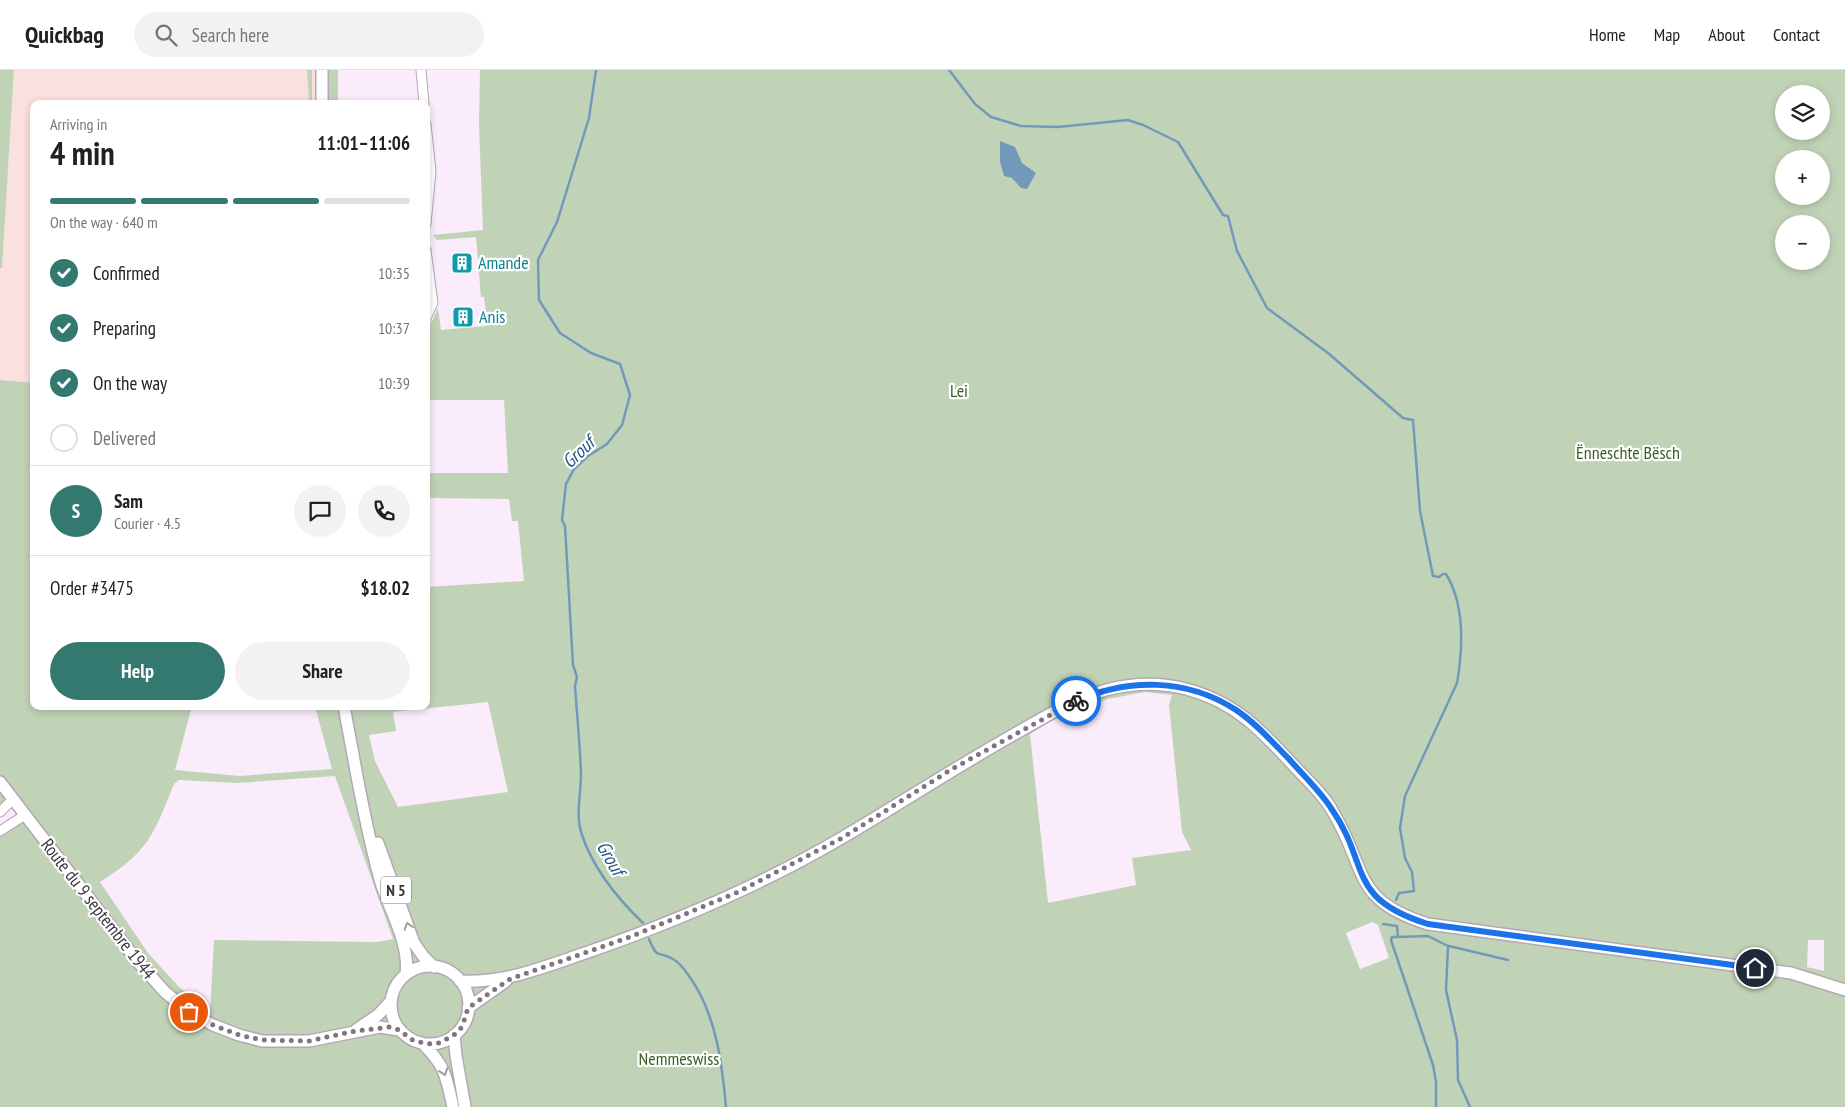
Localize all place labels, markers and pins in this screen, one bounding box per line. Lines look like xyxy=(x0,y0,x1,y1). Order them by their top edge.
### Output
building icon: Amande xyxy=(450,251,474,275)
place label: Amande xyxy=(478,251,529,274)
building icon: Anis xyxy=(451,305,475,329)
place label: Anis xyxy=(479,305,505,328)
pin xyxy=(1734,947,1776,989)
pin xyxy=(168,991,210,1033)

